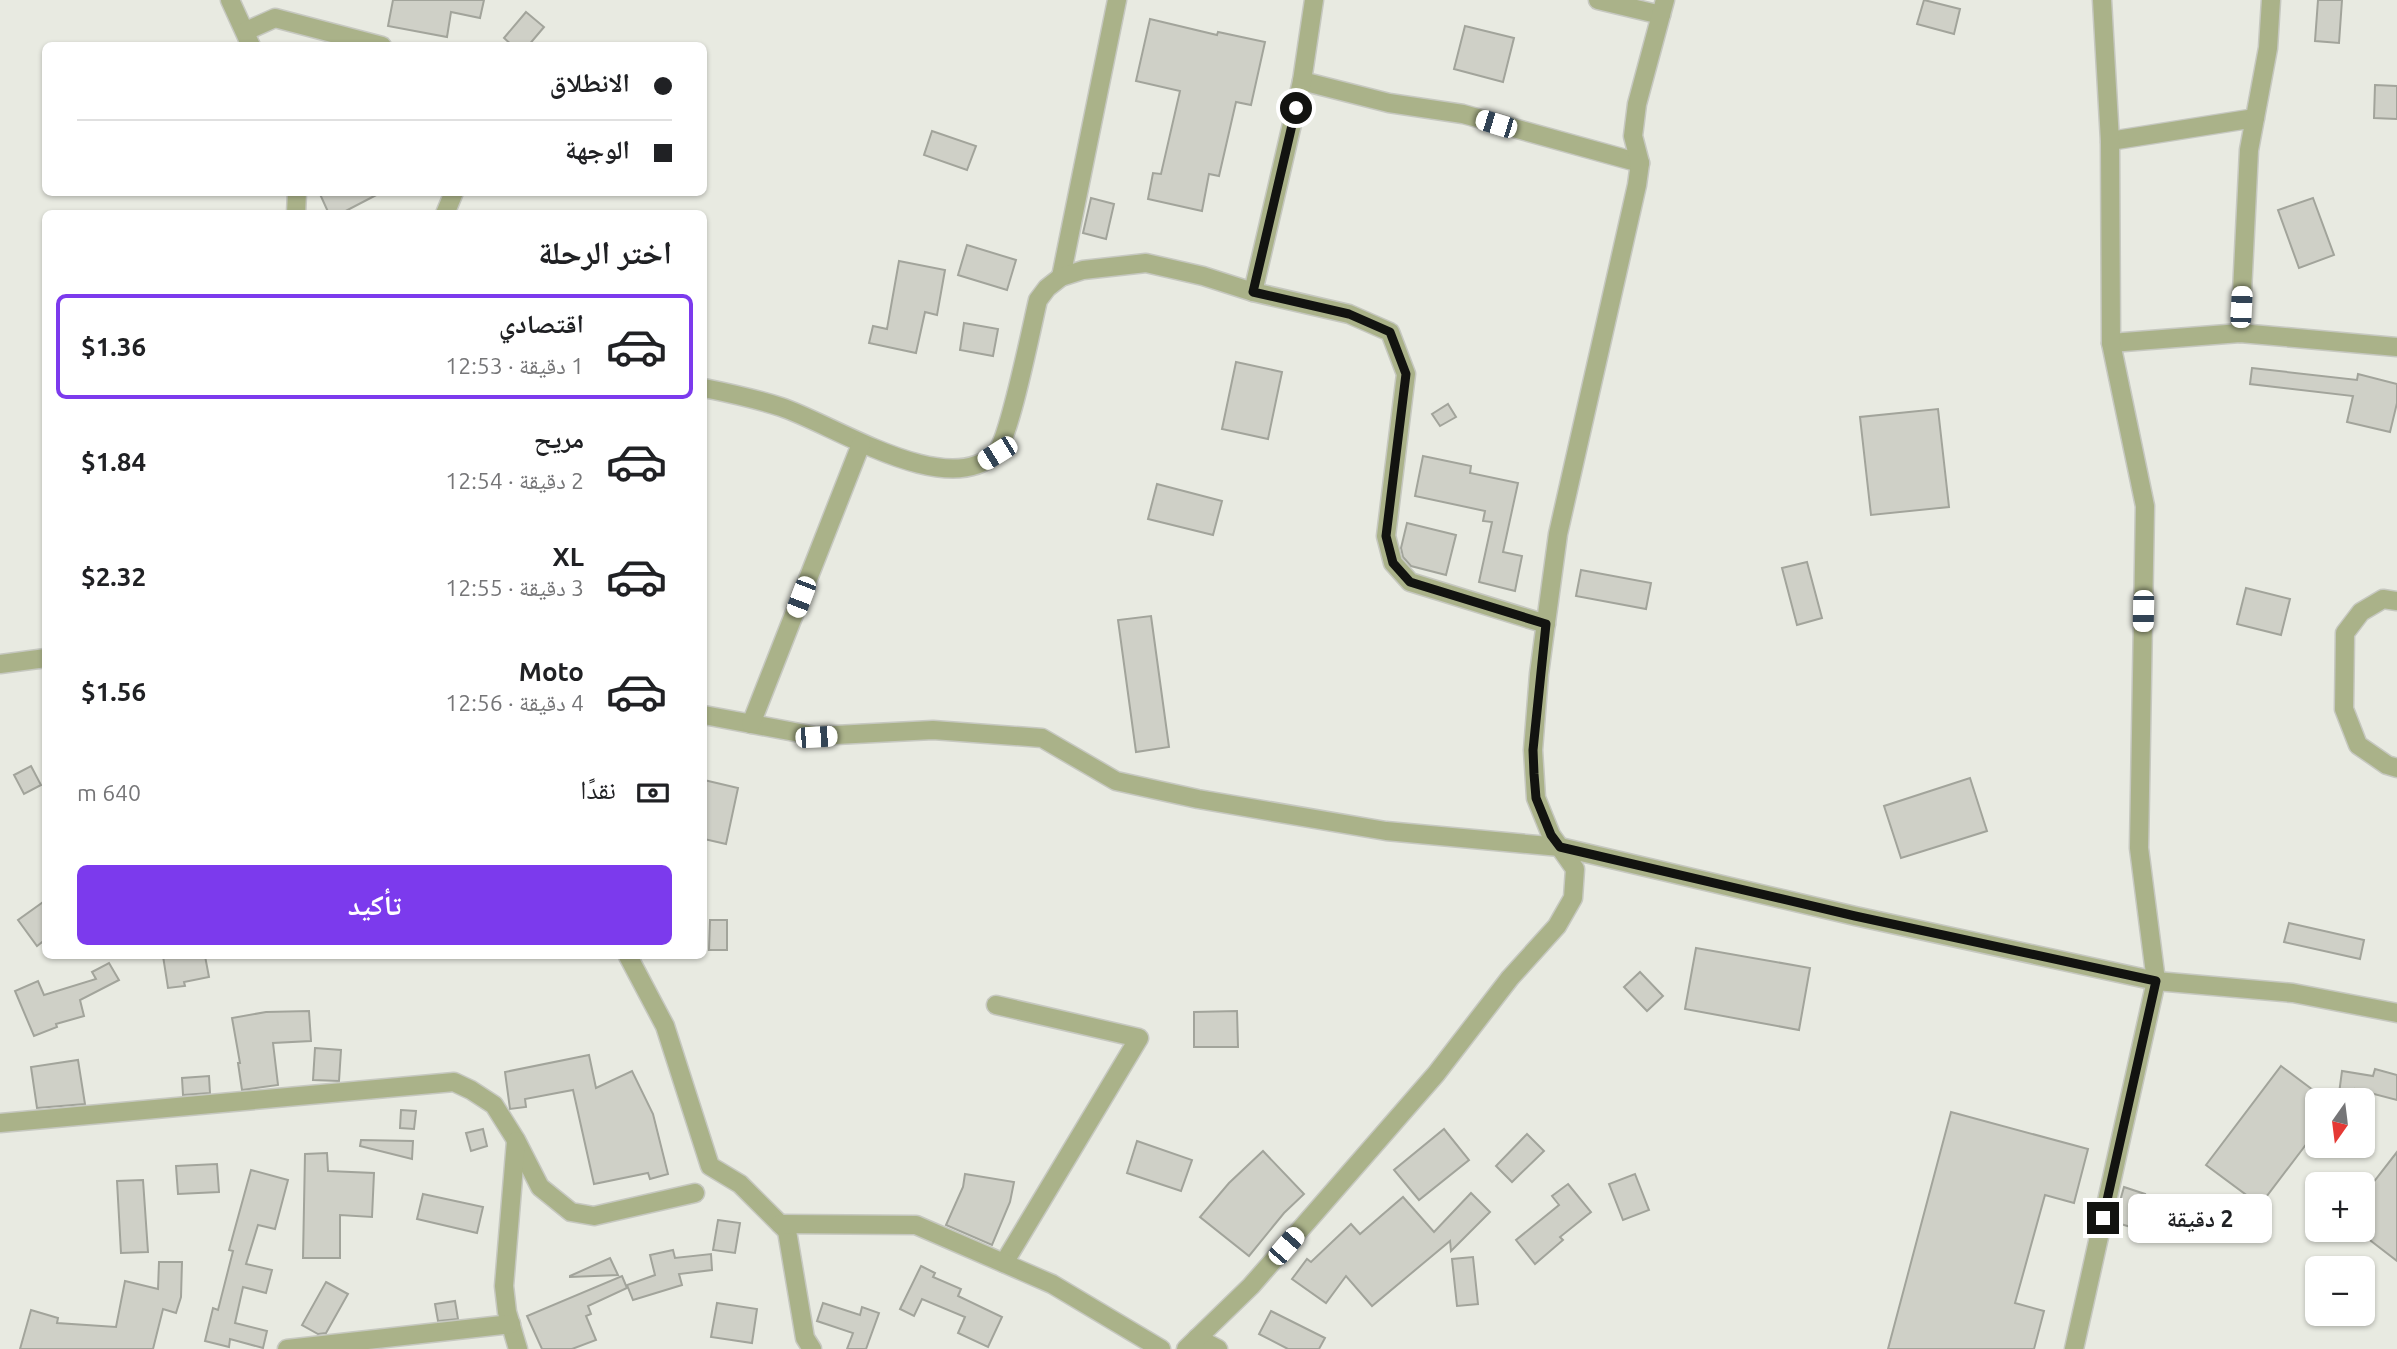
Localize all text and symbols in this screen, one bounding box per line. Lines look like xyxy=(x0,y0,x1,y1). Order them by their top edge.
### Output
text: الانطلاق xyxy=(550,68,630,97)
route start xyxy=(1280,92,1312,124)
car xyxy=(1473,108,1520,140)
text: الوجهة xyxy=(565,135,630,164)
text: اختر الرحلة xyxy=(538,234,672,270)
car xyxy=(2230,285,2253,329)
text: اقتصادي xyxy=(499,309,584,338)
icon: car xyxy=(605,315,668,378)
text: $1.36 xyxy=(81,332,146,361)
text: 1 دقيقة · 12:53 xyxy=(445,353,584,378)
text: مريح xyxy=(534,424,584,453)
icon: car xyxy=(605,430,668,493)
car xyxy=(974,433,1021,473)
text: $1.84 xyxy=(81,447,146,476)
text: 2 دقيقة · 12:54 xyxy=(445,468,584,493)
text: XL xyxy=(553,542,584,571)
icon: car xyxy=(605,545,668,608)
text: $2.32 xyxy=(81,562,146,591)
car xyxy=(784,574,819,620)
text: 3 دقيقة · 12:55 xyxy=(445,575,584,600)
car xyxy=(2133,590,2154,632)
text: Moto xyxy=(519,657,584,686)
icon: car xyxy=(605,660,668,723)
text: $1.56 xyxy=(81,677,146,706)
text: 4 دقيقة · 12:56 xyxy=(445,690,584,715)
car xyxy=(795,725,838,749)
icon: cash xyxy=(634,774,672,812)
text: نقدًا xyxy=(580,775,616,804)
text: 640 m xyxy=(77,780,141,805)
button: تأكيد xyxy=(77,865,672,945)
north arrow xyxy=(2305,1088,2375,1158)
map controls xyxy=(2305,1088,2375,1326)
button: + xyxy=(2305,1172,2375,1242)
callout: 2 دقيقة xyxy=(2128,1194,2271,1242)
route end xyxy=(2087,1202,2119,1234)
text: 2 دقيقة xyxy=(2167,1206,2233,1231)
car xyxy=(1265,1223,1308,1269)
button: − xyxy=(2305,1256,2375,1326)

